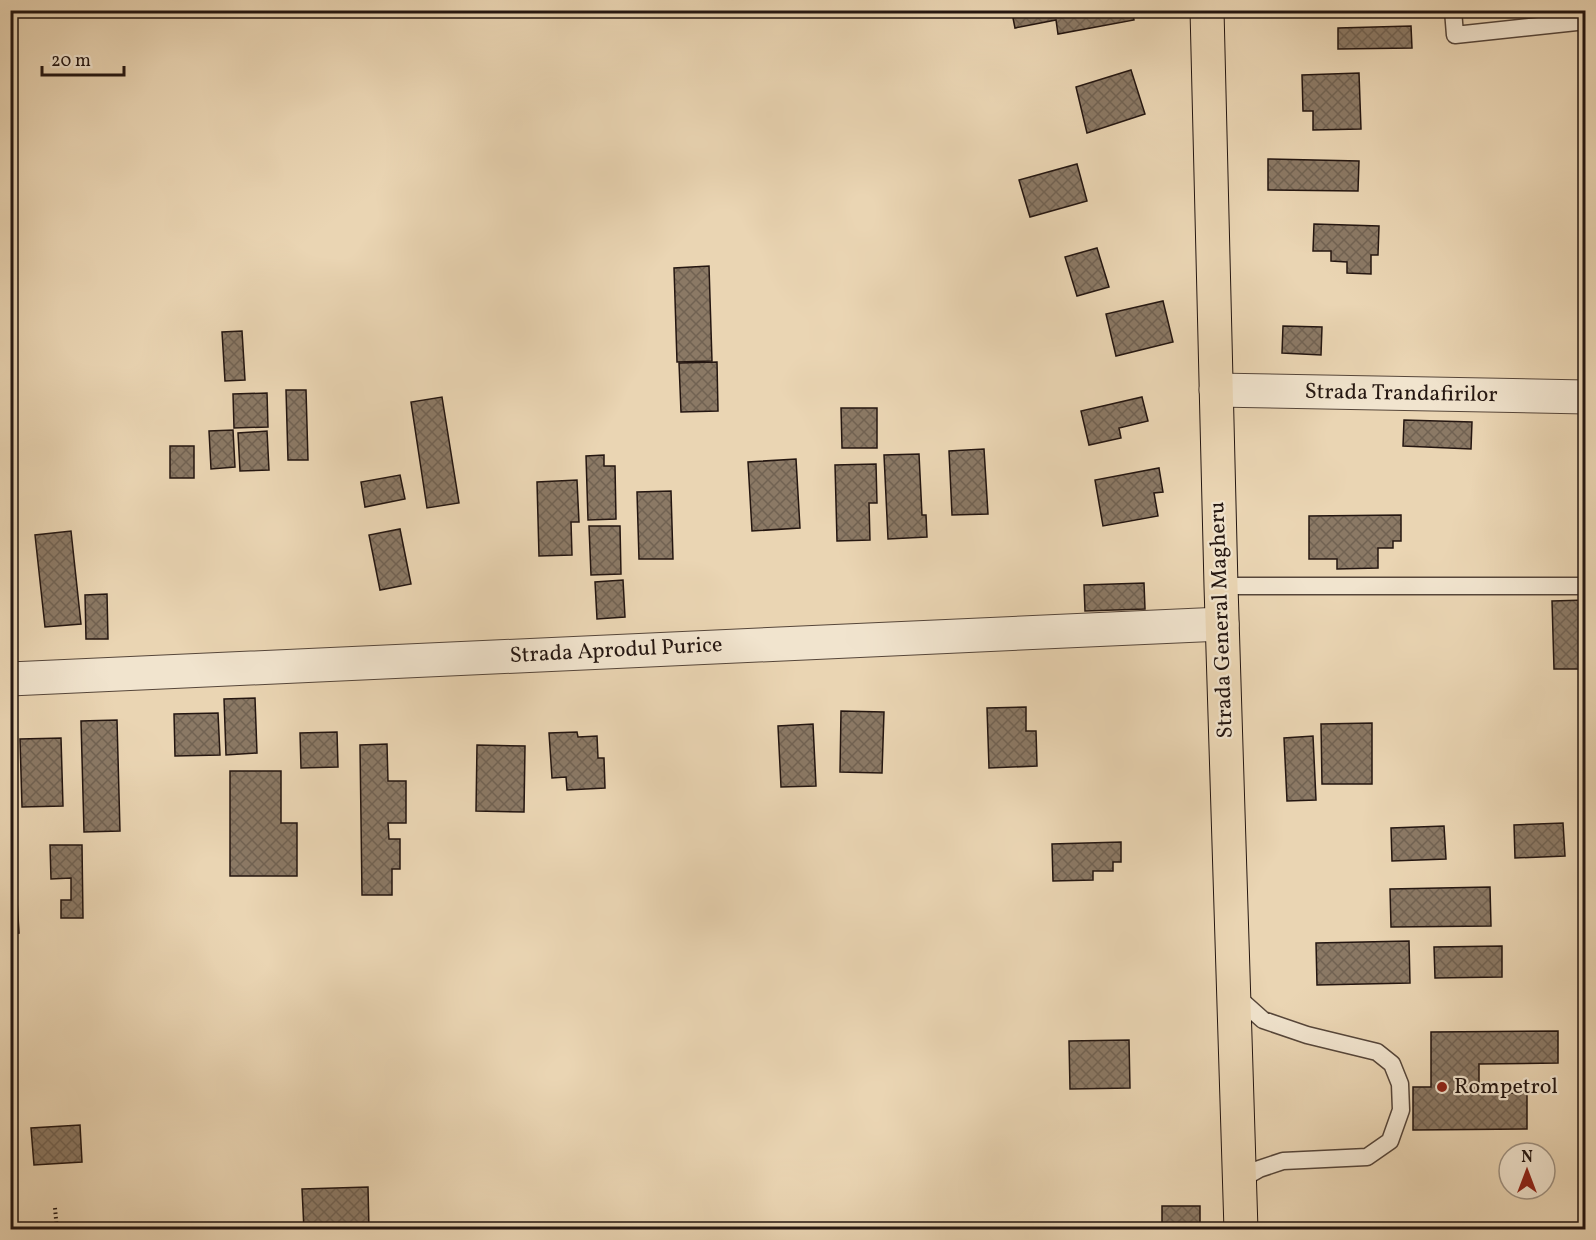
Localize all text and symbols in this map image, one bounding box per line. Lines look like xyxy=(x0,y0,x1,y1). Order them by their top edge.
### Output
scale bar xyxy=(42,39,124,77)
text: 20 m xyxy=(51,49,91,74)
street label: Strada Trandafirilor xyxy=(1304,377,1498,411)
street label: Strada General Magheru xyxy=(1202,501,1242,739)
street label: Strada Aprodul Purice xyxy=(509,630,723,672)
place label: Rompetrol xyxy=(1454,1072,1558,1103)
marker: Rompetrol xyxy=(1435,1080,1449,1094)
north arrow xyxy=(1497,1141,1557,1201)
text: N xyxy=(1521,1147,1533,1169)

